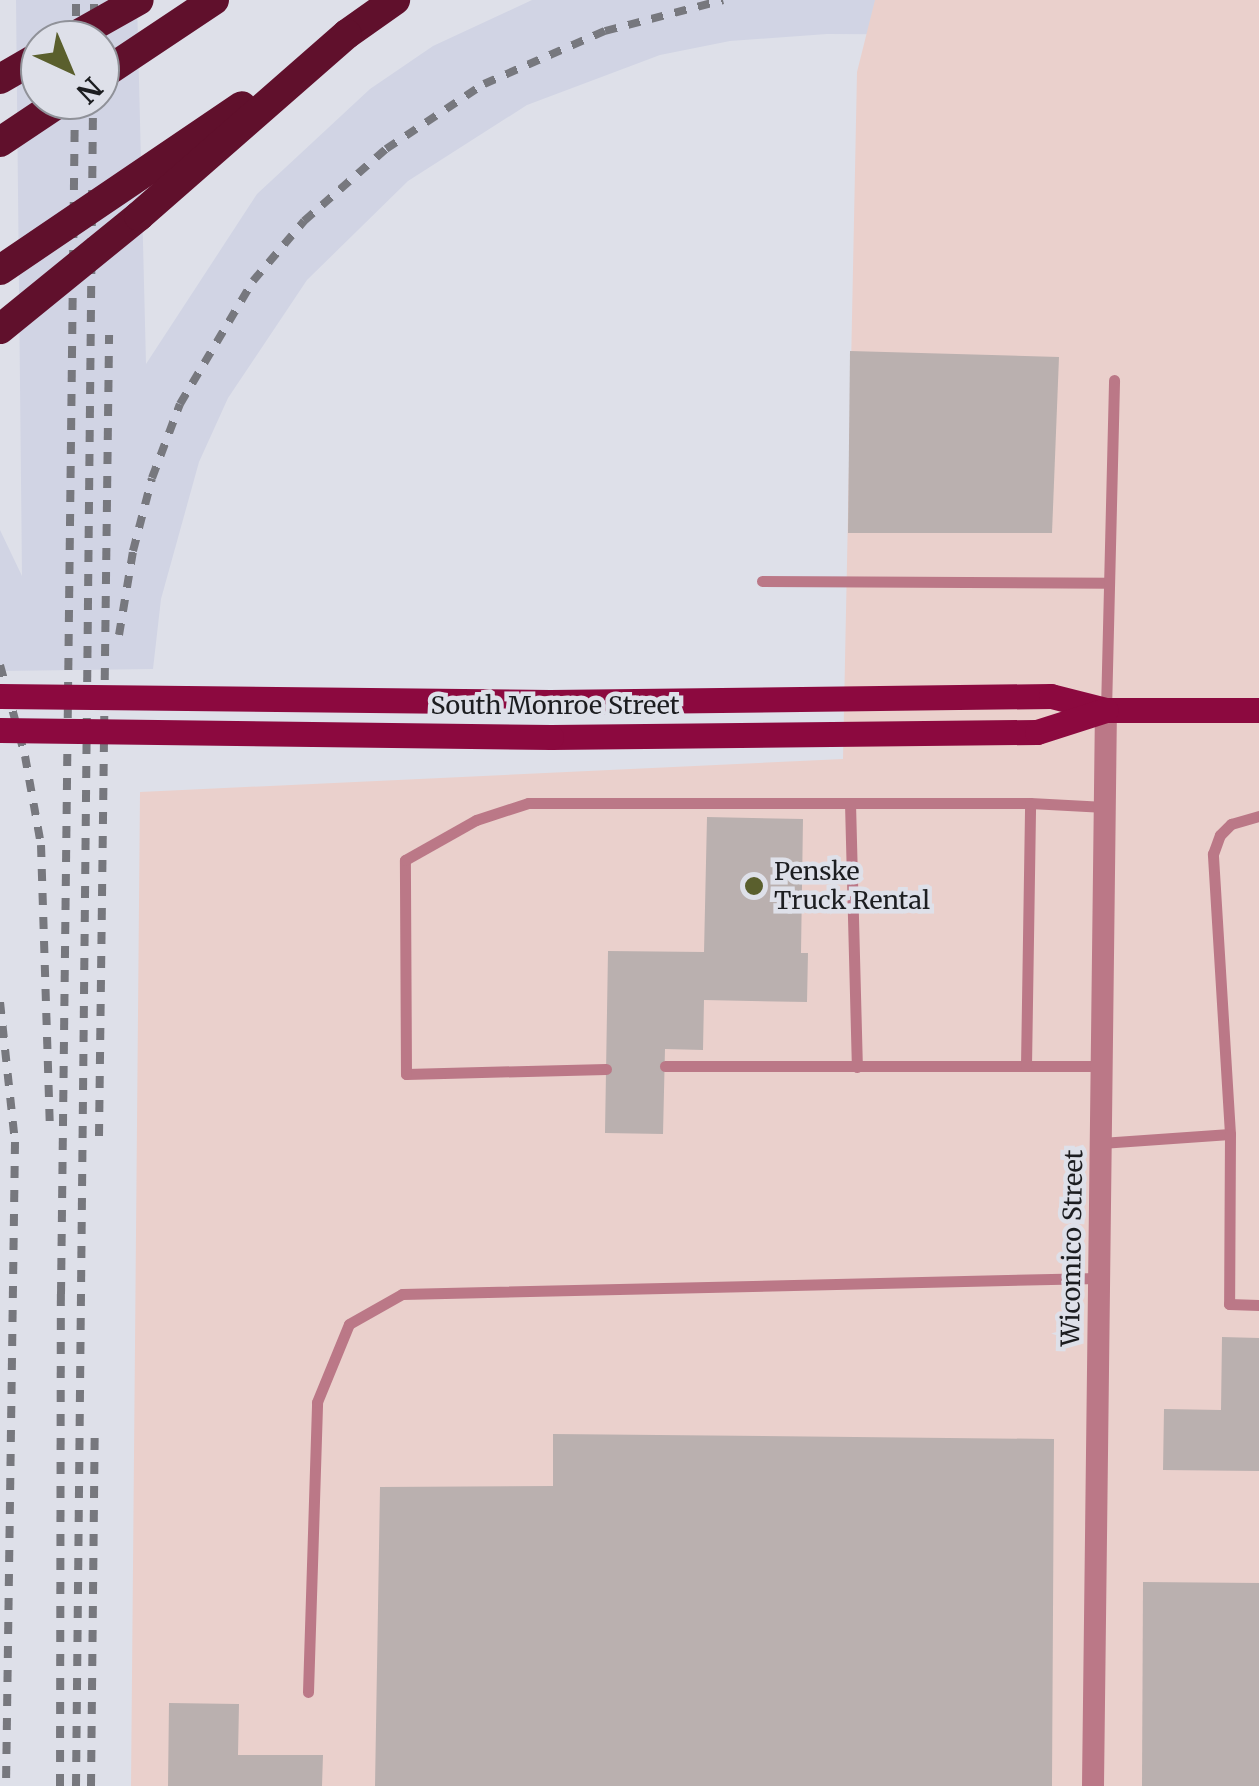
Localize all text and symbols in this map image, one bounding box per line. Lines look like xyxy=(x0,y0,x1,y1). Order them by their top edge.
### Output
north arrow xyxy=(20,20,120,120)
text: N xyxy=(69,70,110,111)
street label: South Monroe Street xyxy=(430,690,680,720)
place label: Penske Truck Rental xyxy=(774,857,930,916)
marker: Penske Truck Rental xyxy=(743,875,765,897)
street label: Wicomico Street xyxy=(1055,1149,1089,1347)

